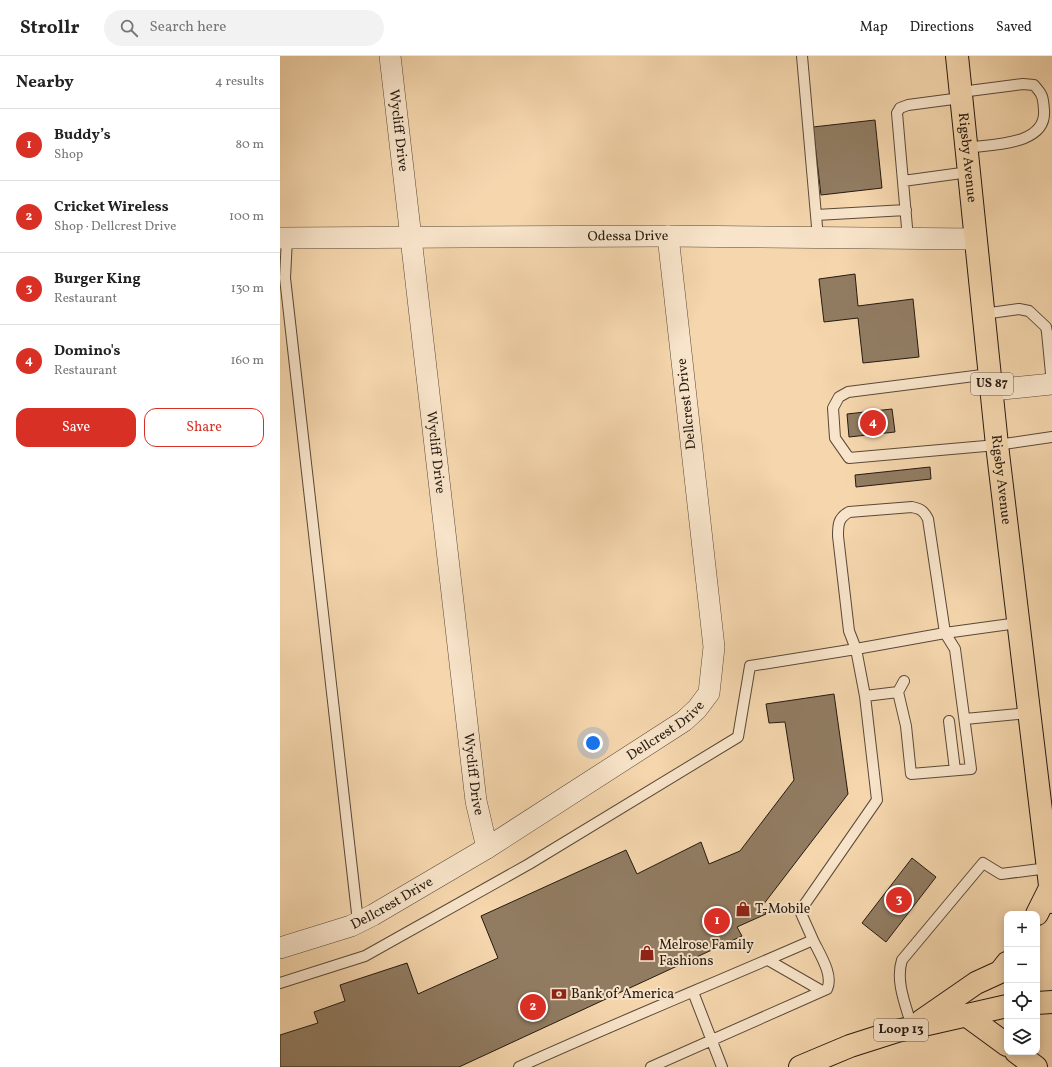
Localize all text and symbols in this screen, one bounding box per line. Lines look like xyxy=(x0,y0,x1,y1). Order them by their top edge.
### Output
search box xyxy=(104,10,384,46)
text: Strollr xyxy=(20,15,80,41)
icon: search xyxy=(118,17,140,39)
text: Search here xyxy=(150,17,226,38)
text: Map xyxy=(860,18,888,37)
text: Directions xyxy=(910,18,974,37)
text: Saved xyxy=(996,18,1032,37)
text: Nearby xyxy=(16,71,74,94)
text: 4 results xyxy=(215,73,264,91)
street label: Wycliff Drive xyxy=(384,88,413,173)
street label: Rigsby Avenue xyxy=(953,112,982,204)
text: Buddy’s xyxy=(54,125,111,146)
text: 1 xyxy=(26,136,32,154)
text: 80 m xyxy=(235,136,264,154)
text: Shop xyxy=(54,146,83,164)
text: Cricket Wireless xyxy=(54,197,169,218)
text: 2 xyxy=(26,208,32,226)
text: 100 m xyxy=(229,208,264,226)
text: Shop · Dellcrest Drive xyxy=(54,218,176,236)
street label: Odessa Drive xyxy=(588,226,669,246)
text: Burger King xyxy=(54,269,141,290)
text: 3 xyxy=(26,280,32,298)
text: 130 m xyxy=(231,280,264,298)
text: Restaurant xyxy=(54,290,117,308)
text: Domino's xyxy=(54,341,120,362)
text: 4 xyxy=(25,352,33,370)
text: 160 m xyxy=(230,352,264,370)
street label: Dellcrest Drive xyxy=(673,357,701,451)
text: Restaurant xyxy=(54,362,117,380)
road number: US 87 xyxy=(971,373,1013,395)
button: Save xyxy=(16,408,136,447)
button: Share xyxy=(144,408,264,447)
pin: 4 xyxy=(860,408,886,438)
street label: Wycliff Drive xyxy=(422,410,450,495)
street label: Rigsby Avenue xyxy=(987,434,1016,526)
street label: Dellcrest Drive xyxy=(623,697,709,765)
street label: Wycliff Drive xyxy=(459,732,489,818)
your location xyxy=(583,733,603,753)
street label: Dellcrest Drive xyxy=(347,872,437,934)
pin: 3 xyxy=(886,885,912,915)
shop icon: T-Mobile xyxy=(734,900,752,918)
place label: T-Mobile xyxy=(755,900,811,919)
pin: 1 xyxy=(704,906,730,936)
map controls xyxy=(1004,911,1040,1055)
button: + xyxy=(1004,911,1040,947)
place label: Melrose Family Fashions xyxy=(659,936,754,971)
shop icon: Melrose Family Fashions xyxy=(638,944,656,962)
button: − xyxy=(1004,947,1040,983)
button: locate xyxy=(1004,983,1040,1019)
bank icon: Bank of America xyxy=(550,985,568,1003)
place label: Bank of America xyxy=(571,985,674,1004)
pin: 2 xyxy=(520,992,546,1022)
road number: Loop 13 xyxy=(874,1019,928,1041)
button: layers xyxy=(1004,1019,1040,1055)

